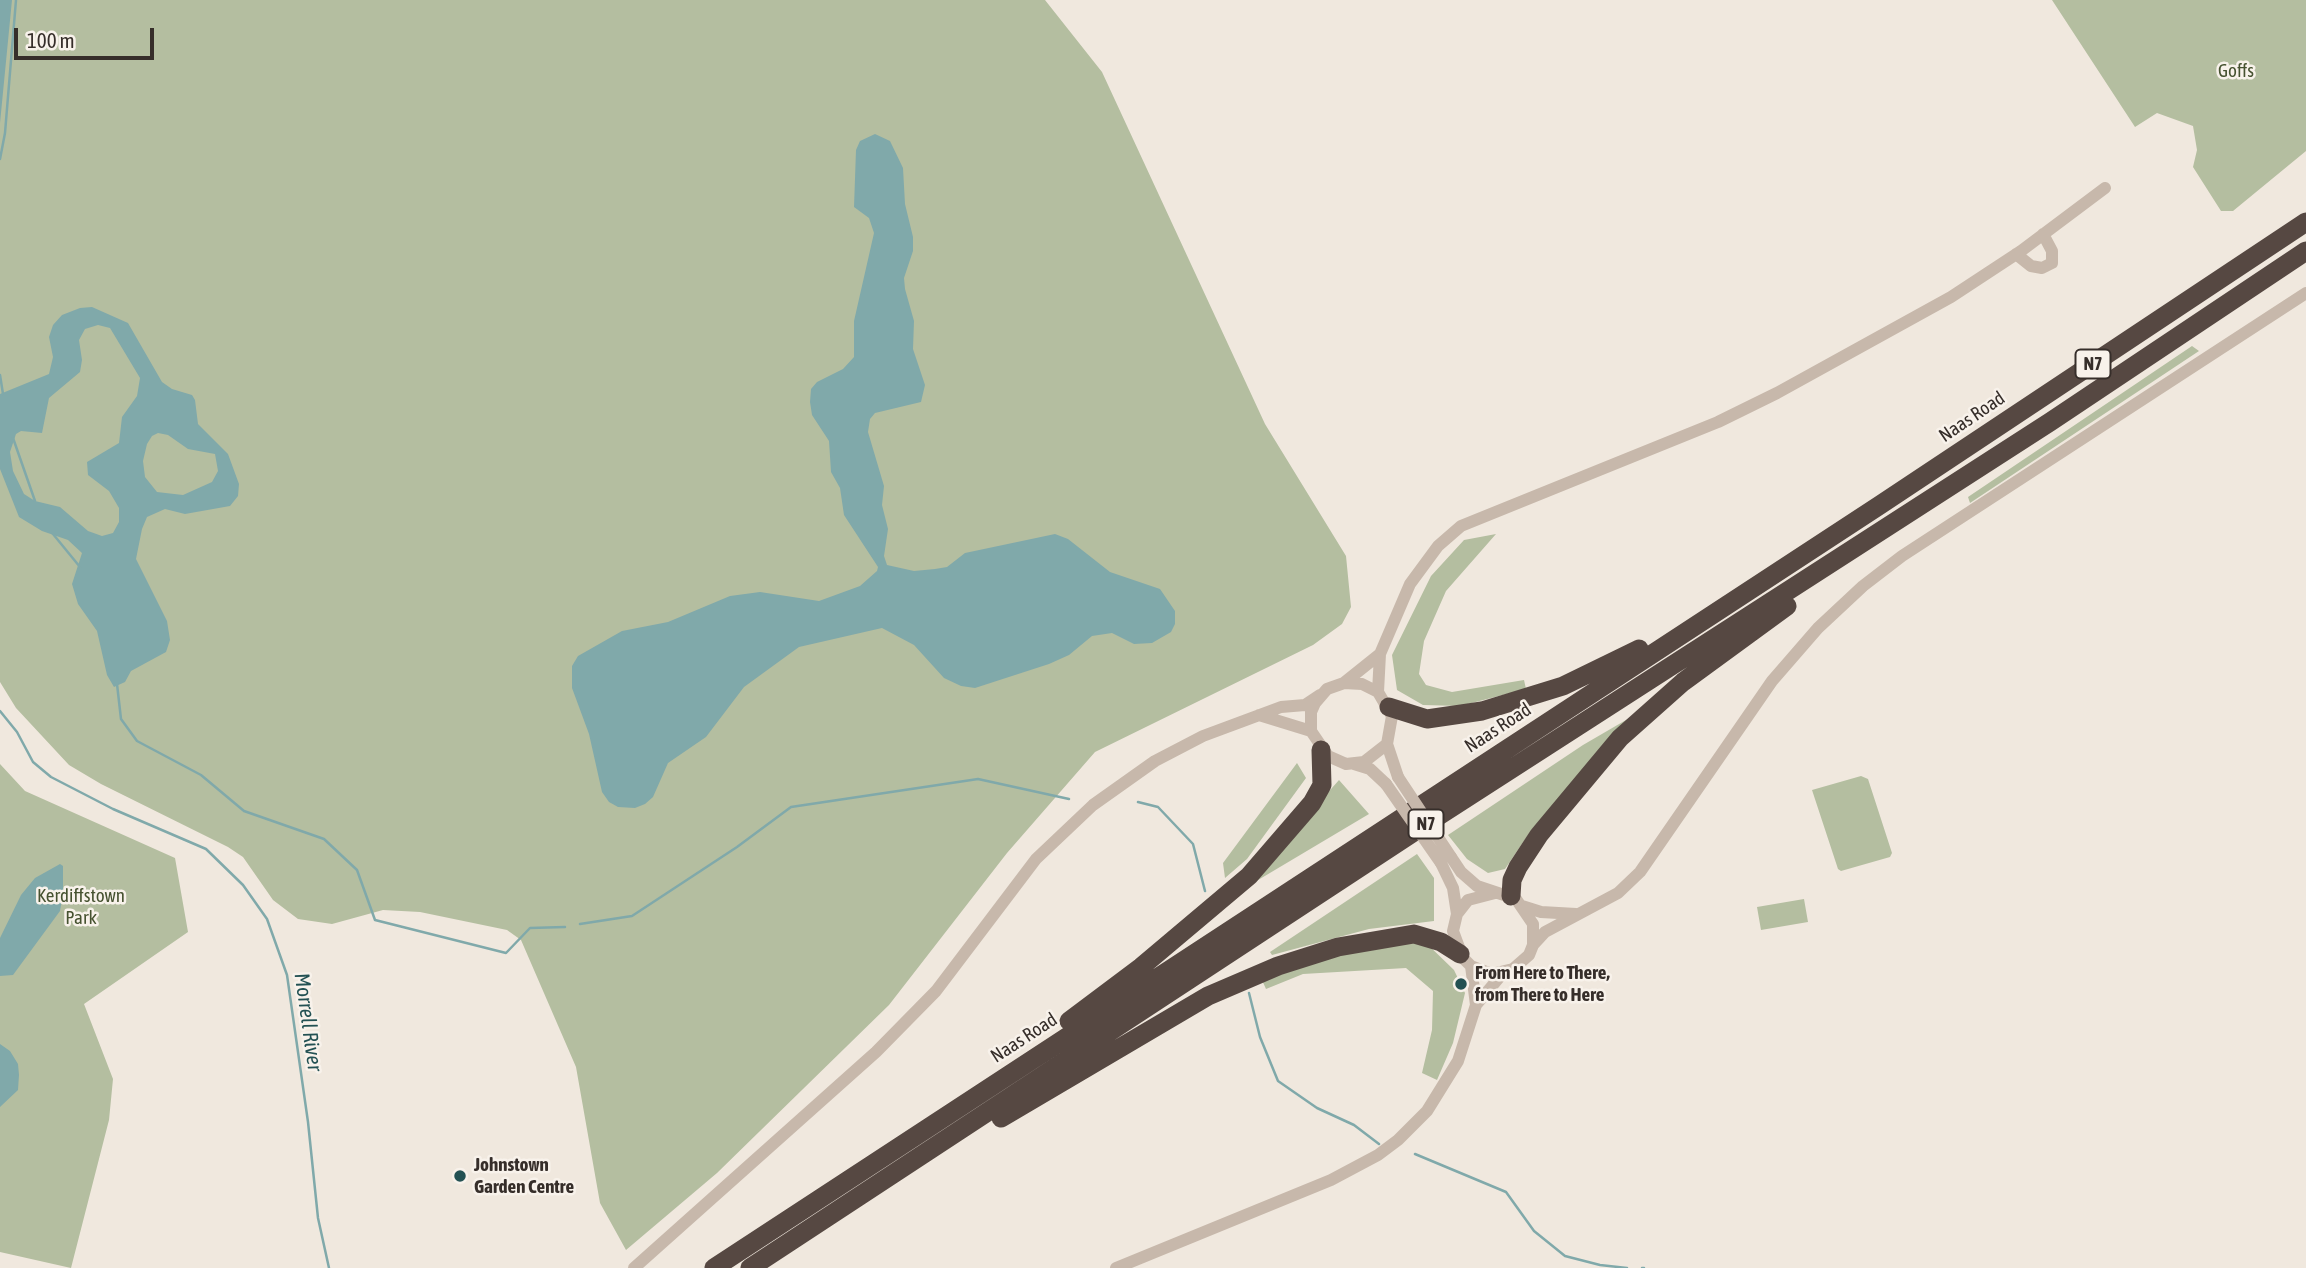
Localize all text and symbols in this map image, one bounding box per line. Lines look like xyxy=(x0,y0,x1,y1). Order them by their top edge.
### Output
scale bar xyxy=(18,14,158,58)
text: 100 m xyxy=(27,28,75,52)
park label: Goffs xyxy=(2218,60,2254,82)
road number: N7 xyxy=(2076,350,2110,378)
street label: Naas Road xyxy=(1935,387,2009,447)
street label: Naas Road xyxy=(1461,698,1535,758)
road number: N7 xyxy=(1408,810,1444,838)
park label: Kerdiffstown Park xyxy=(37,885,125,929)
place label: From Here to There, from There to Here xyxy=(1475,962,1610,1006)
water label: Morrell River xyxy=(289,971,327,1073)
marker: From Here to There, from There to Here xyxy=(1453,976,1469,992)
street label: Naas Road xyxy=(987,1008,1061,1068)
place label: Johnstown Garden Centre xyxy=(474,1154,574,1198)
marker: Johnstown Garden Centre xyxy=(452,1168,468,1184)

